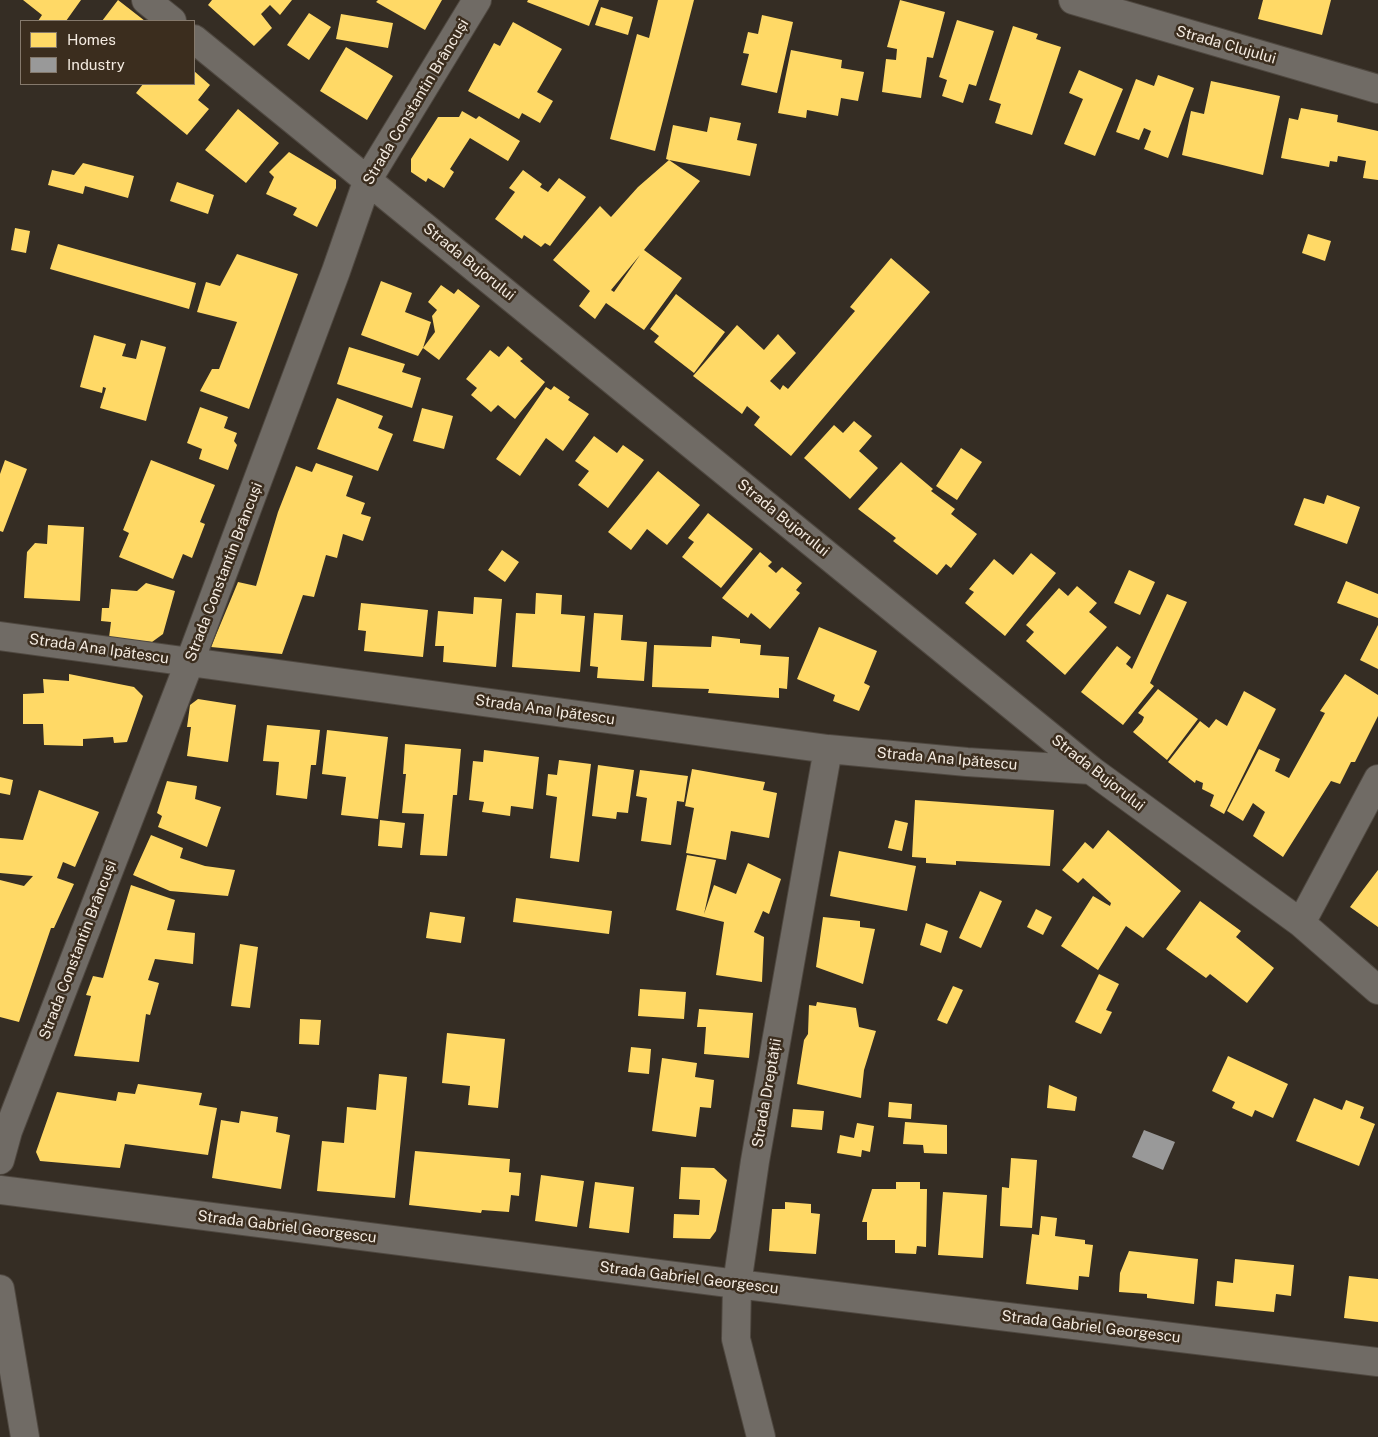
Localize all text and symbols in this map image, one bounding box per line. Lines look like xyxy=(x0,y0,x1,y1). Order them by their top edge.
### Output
street label: Strada Constantin Brâncuși xyxy=(359,16,473,188)
legend xyxy=(20,20,195,85)
street label: Strada Clujului xyxy=(1174,22,1278,68)
text: Homes xyxy=(67,31,116,48)
text: Industry xyxy=(67,56,125,73)
street label: Strada Bujorului xyxy=(419,219,519,305)
street label: Strada Bujorului xyxy=(733,475,833,561)
street label: Strada Constantin Brâncuși xyxy=(182,480,266,664)
street label: Strada Ana Ipătescu xyxy=(28,630,170,668)
street label: Strada Ana Ipătescu xyxy=(474,691,616,729)
street label: Strada Bujorului xyxy=(1048,731,1148,815)
street label: Strada Ana Ipătescu xyxy=(876,744,1018,774)
street label: Strada Constantin Brâncuși xyxy=(36,858,120,1042)
street label: Strada Dreptății xyxy=(749,1037,785,1149)
street label: Strada Gabriel Georgescu xyxy=(196,1207,378,1247)
street label: Strada Gabriel Georgescu xyxy=(598,1258,780,1298)
street label: Strada Gabriel Georgescu xyxy=(1000,1307,1182,1347)

